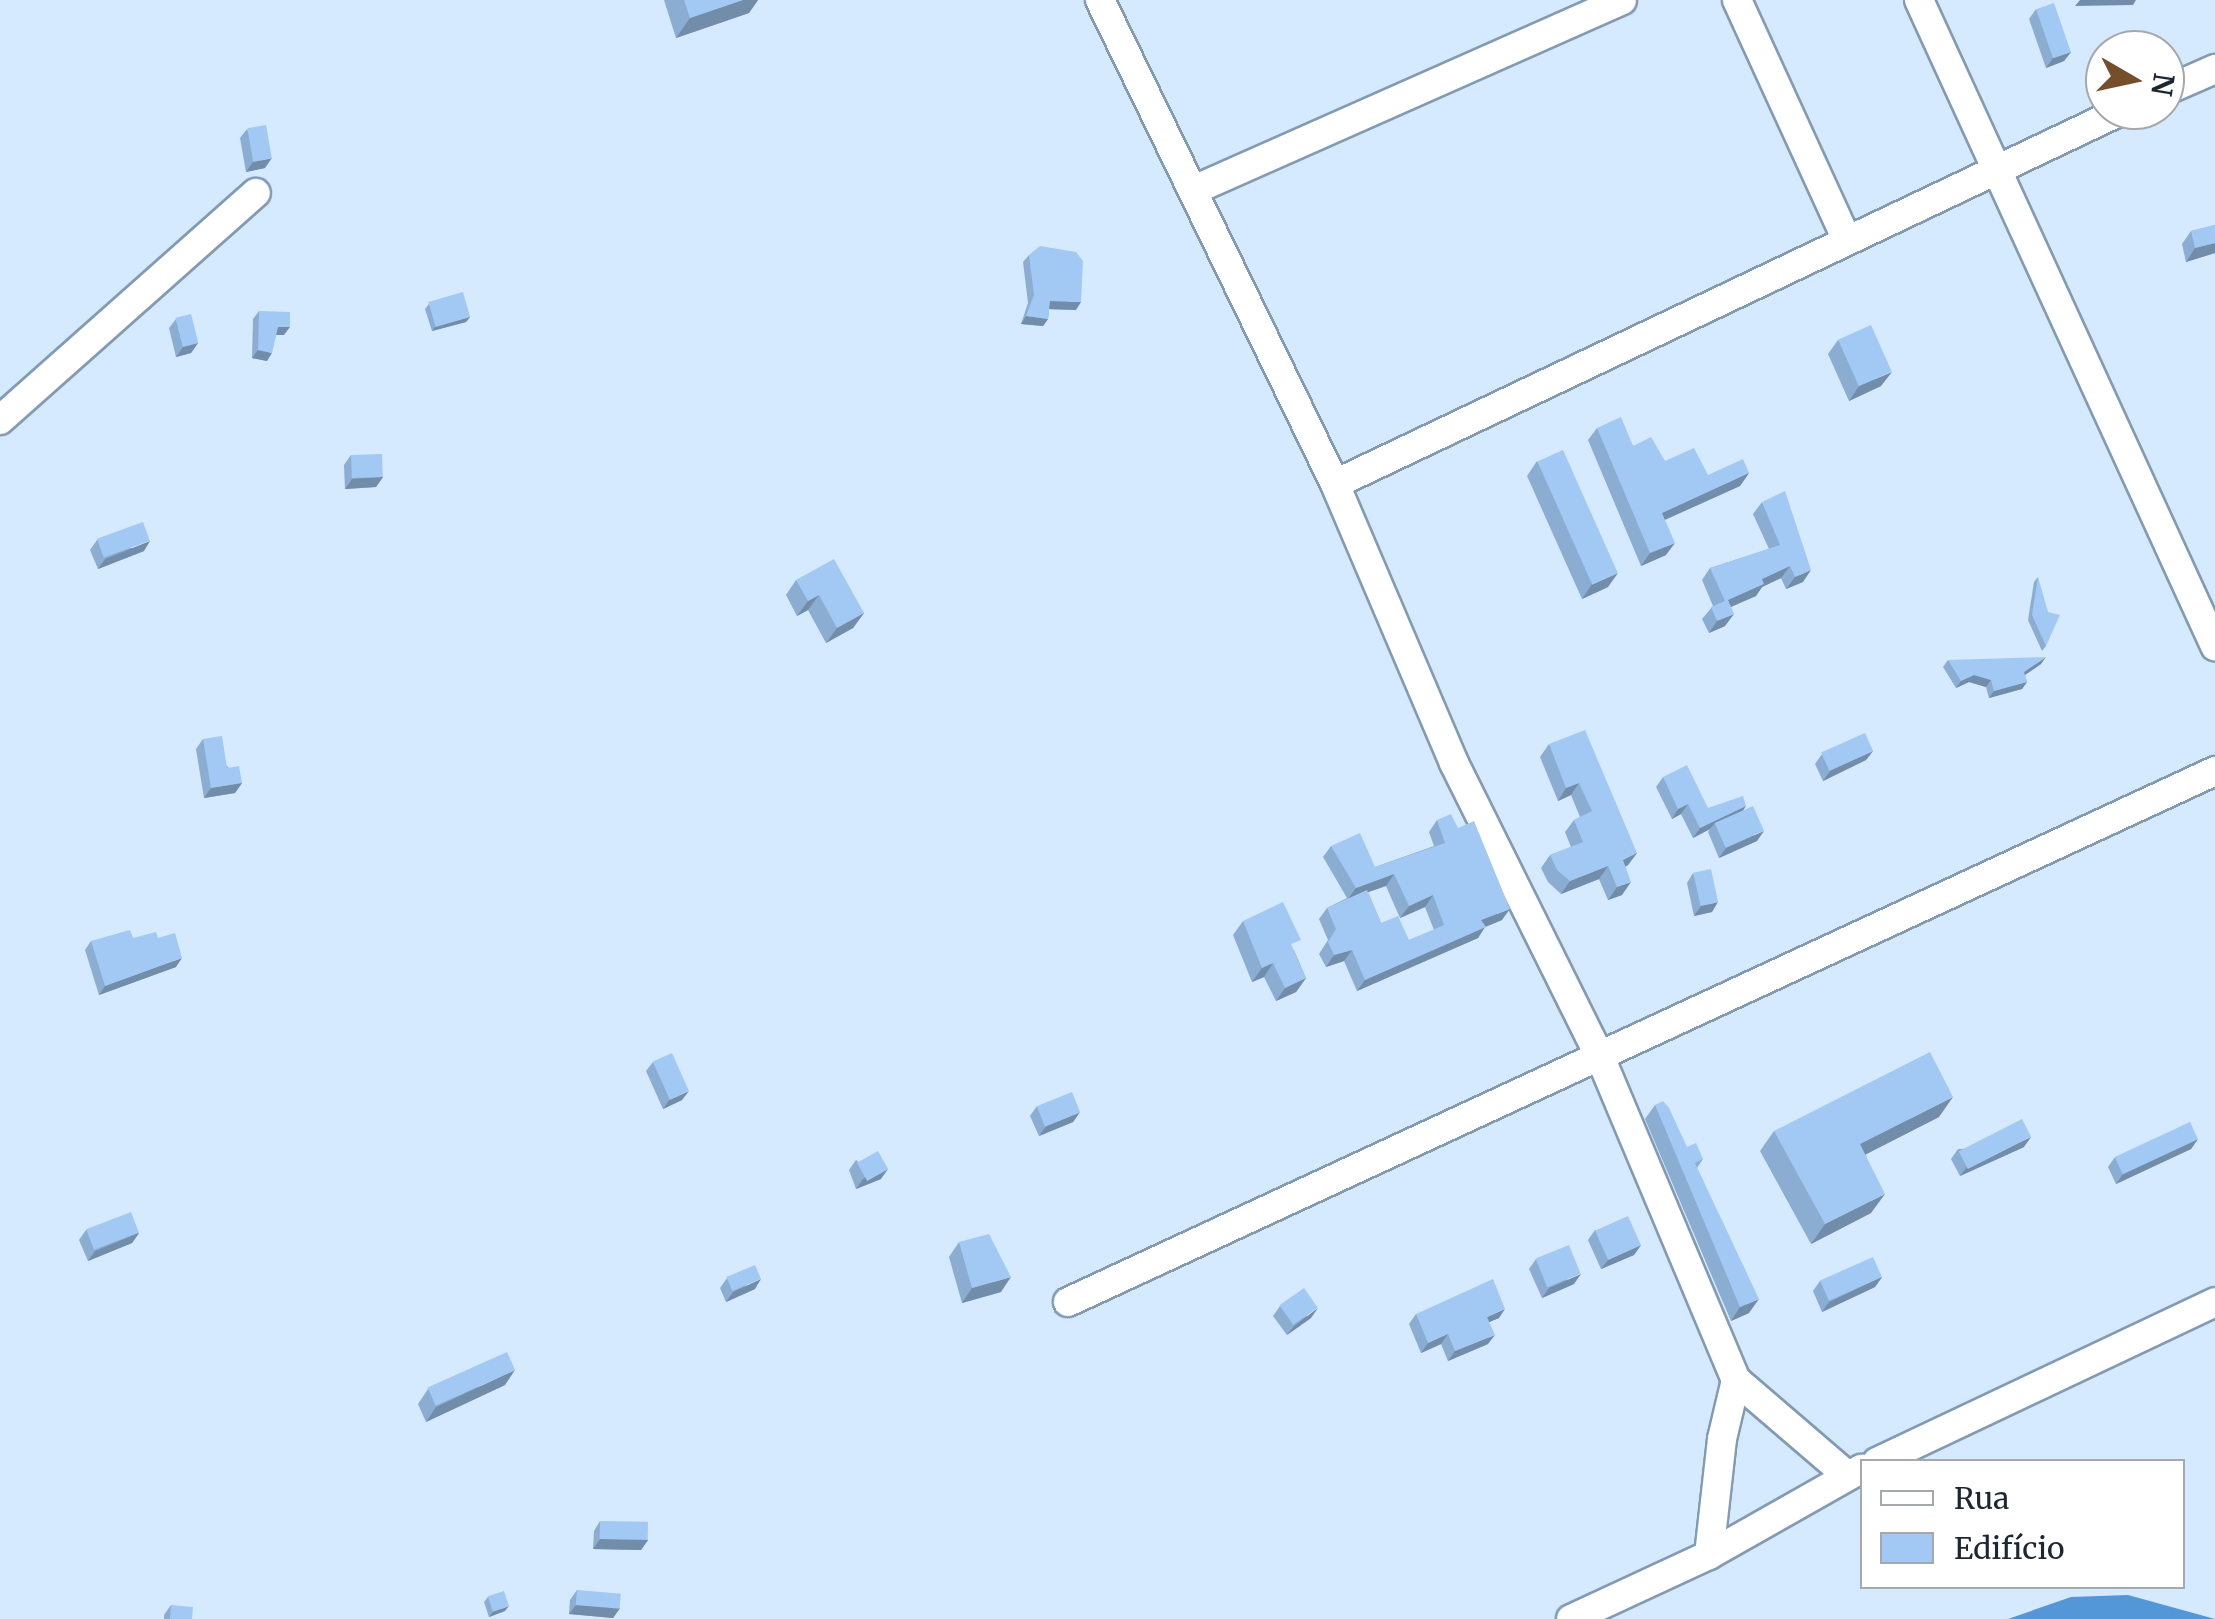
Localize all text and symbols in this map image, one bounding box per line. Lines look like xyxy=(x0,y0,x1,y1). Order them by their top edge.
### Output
north arrow xyxy=(2085,30,2185,130)
text: N xyxy=(2143,71,2182,98)
legend xyxy=(1860,1459,2185,1589)
text: Rua xyxy=(1954,1479,2009,1517)
text: Edifício xyxy=(1954,1529,2065,1567)

